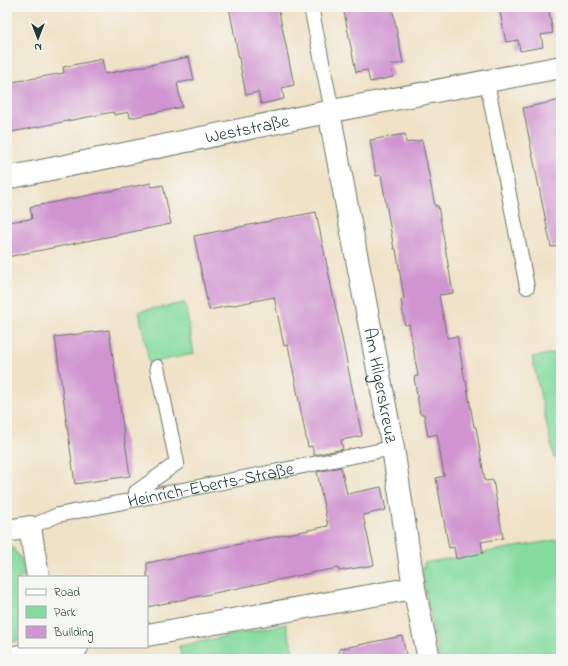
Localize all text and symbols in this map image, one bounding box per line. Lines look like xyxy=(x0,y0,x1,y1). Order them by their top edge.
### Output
north arrow xyxy=(18,18,58,58)
text: N xyxy=(34,39,42,55)
street label: Weststraße xyxy=(203,109,293,152)
street label: Am Hilgerskreuz xyxy=(355,326,403,446)
street label: Heinrich-Eberts-Straße xyxy=(125,457,297,516)
legend xyxy=(18,576,148,648)
text: Road xyxy=(54,584,80,602)
text: Park xyxy=(54,604,76,622)
text: Building xyxy=(53,624,93,643)

